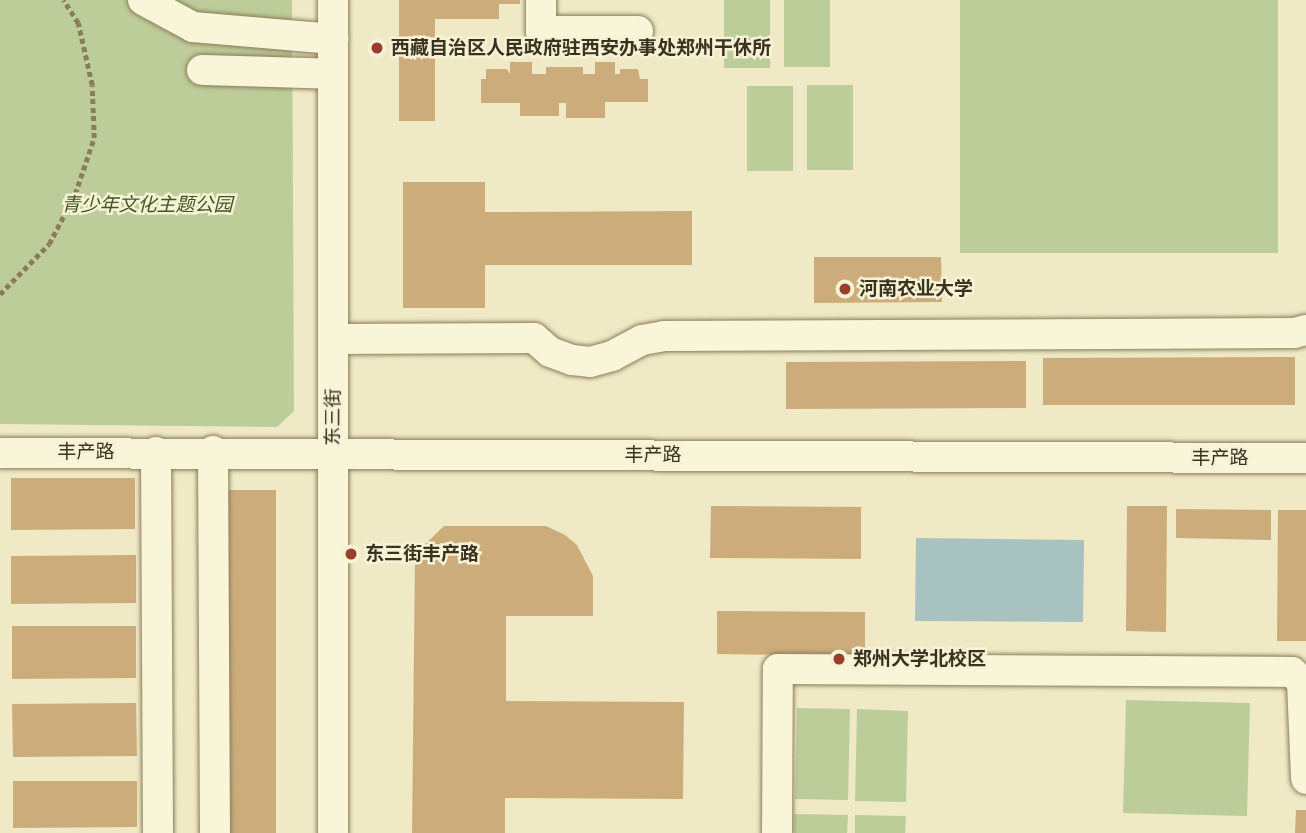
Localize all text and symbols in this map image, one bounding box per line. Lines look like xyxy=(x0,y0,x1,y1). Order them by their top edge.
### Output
place label: 西藏自治区人民政府驻西安办事处郑州干休所 xyxy=(391,37,771,59)
marker: 西藏自治区人民政府驻西安办事处郑州干休所 xyxy=(369,40,385,56)
park label: 青少年文化主题公园 xyxy=(62,194,232,216)
place label: 河南农业大学 xyxy=(859,278,973,300)
marker: 河南农业大学 xyxy=(837,281,853,297)
street label: 东三街 xyxy=(322,389,344,445)
street label: 丰产路 xyxy=(58,441,114,463)
street label: 丰产路 xyxy=(625,444,681,466)
street label: 丰产路 xyxy=(1192,447,1248,469)
place label: 东三街丰产路 xyxy=(365,543,479,565)
marker: 东三街丰产路 xyxy=(343,546,359,562)
place label: 郑州大学北校区 xyxy=(853,648,986,670)
marker: 郑州大学北校区 xyxy=(831,651,847,667)

